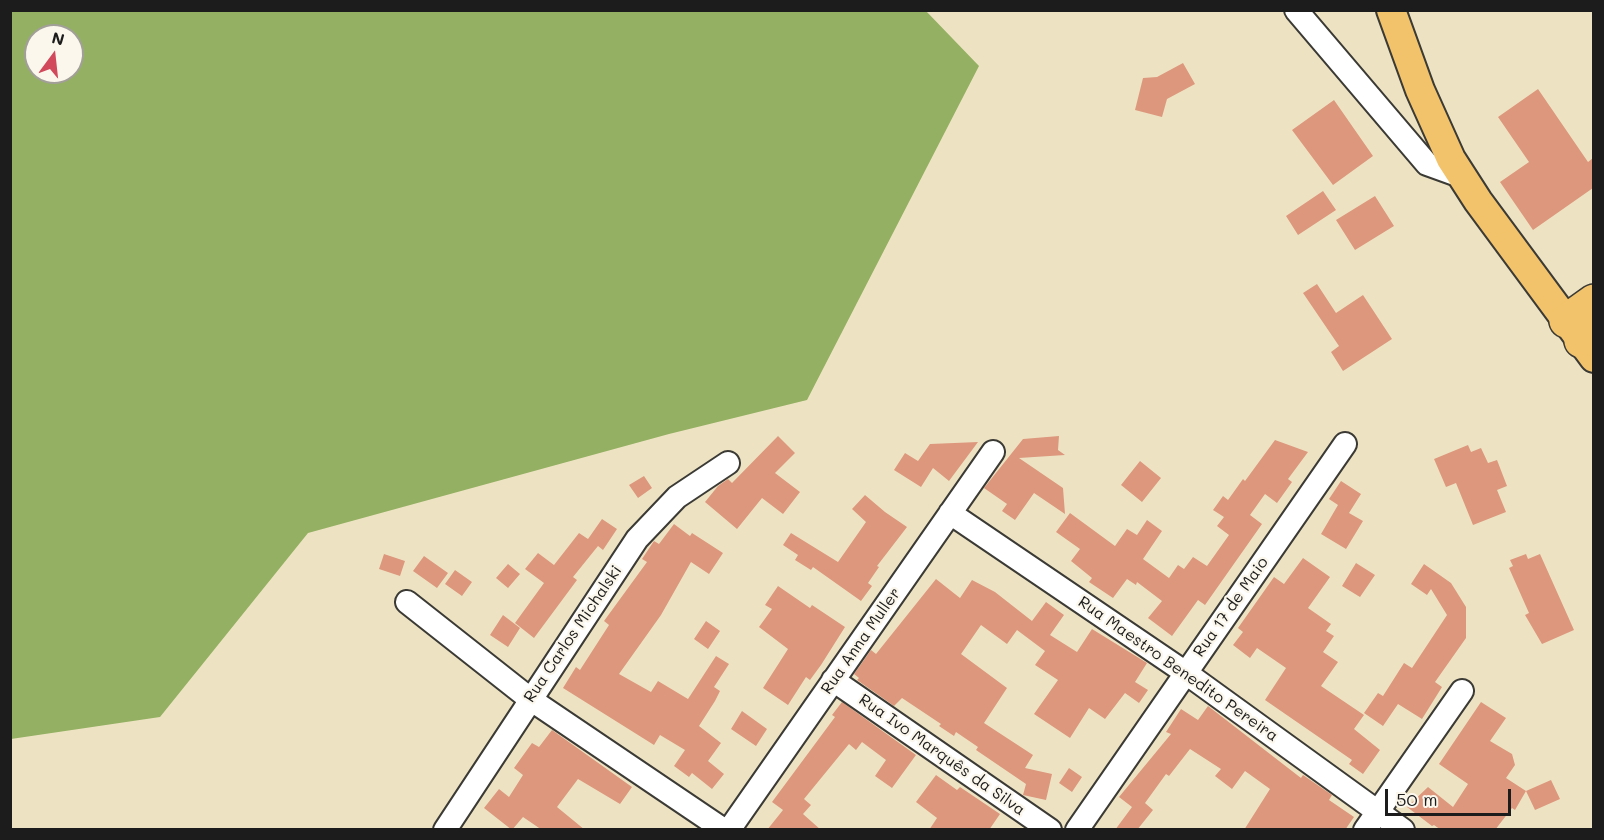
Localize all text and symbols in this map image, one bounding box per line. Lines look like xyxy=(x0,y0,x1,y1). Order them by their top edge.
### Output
north arrow xyxy=(24,24,84,84)
text: N xyxy=(50,26,67,50)
street label: Rua 17 de Maio xyxy=(1189,553,1273,661)
street label: Rua Carlos Michalski xyxy=(520,562,626,706)
street label: Rua Anna Muller xyxy=(817,584,905,698)
street label: Rua Maestro Benedito Pereira xyxy=(1074,592,1282,746)
street label: Rua Ivo Marquês da Silva xyxy=(855,690,1029,820)
scale bar xyxy=(1388,777,1514,815)
text: 50 m xyxy=(1396,787,1438,811)

